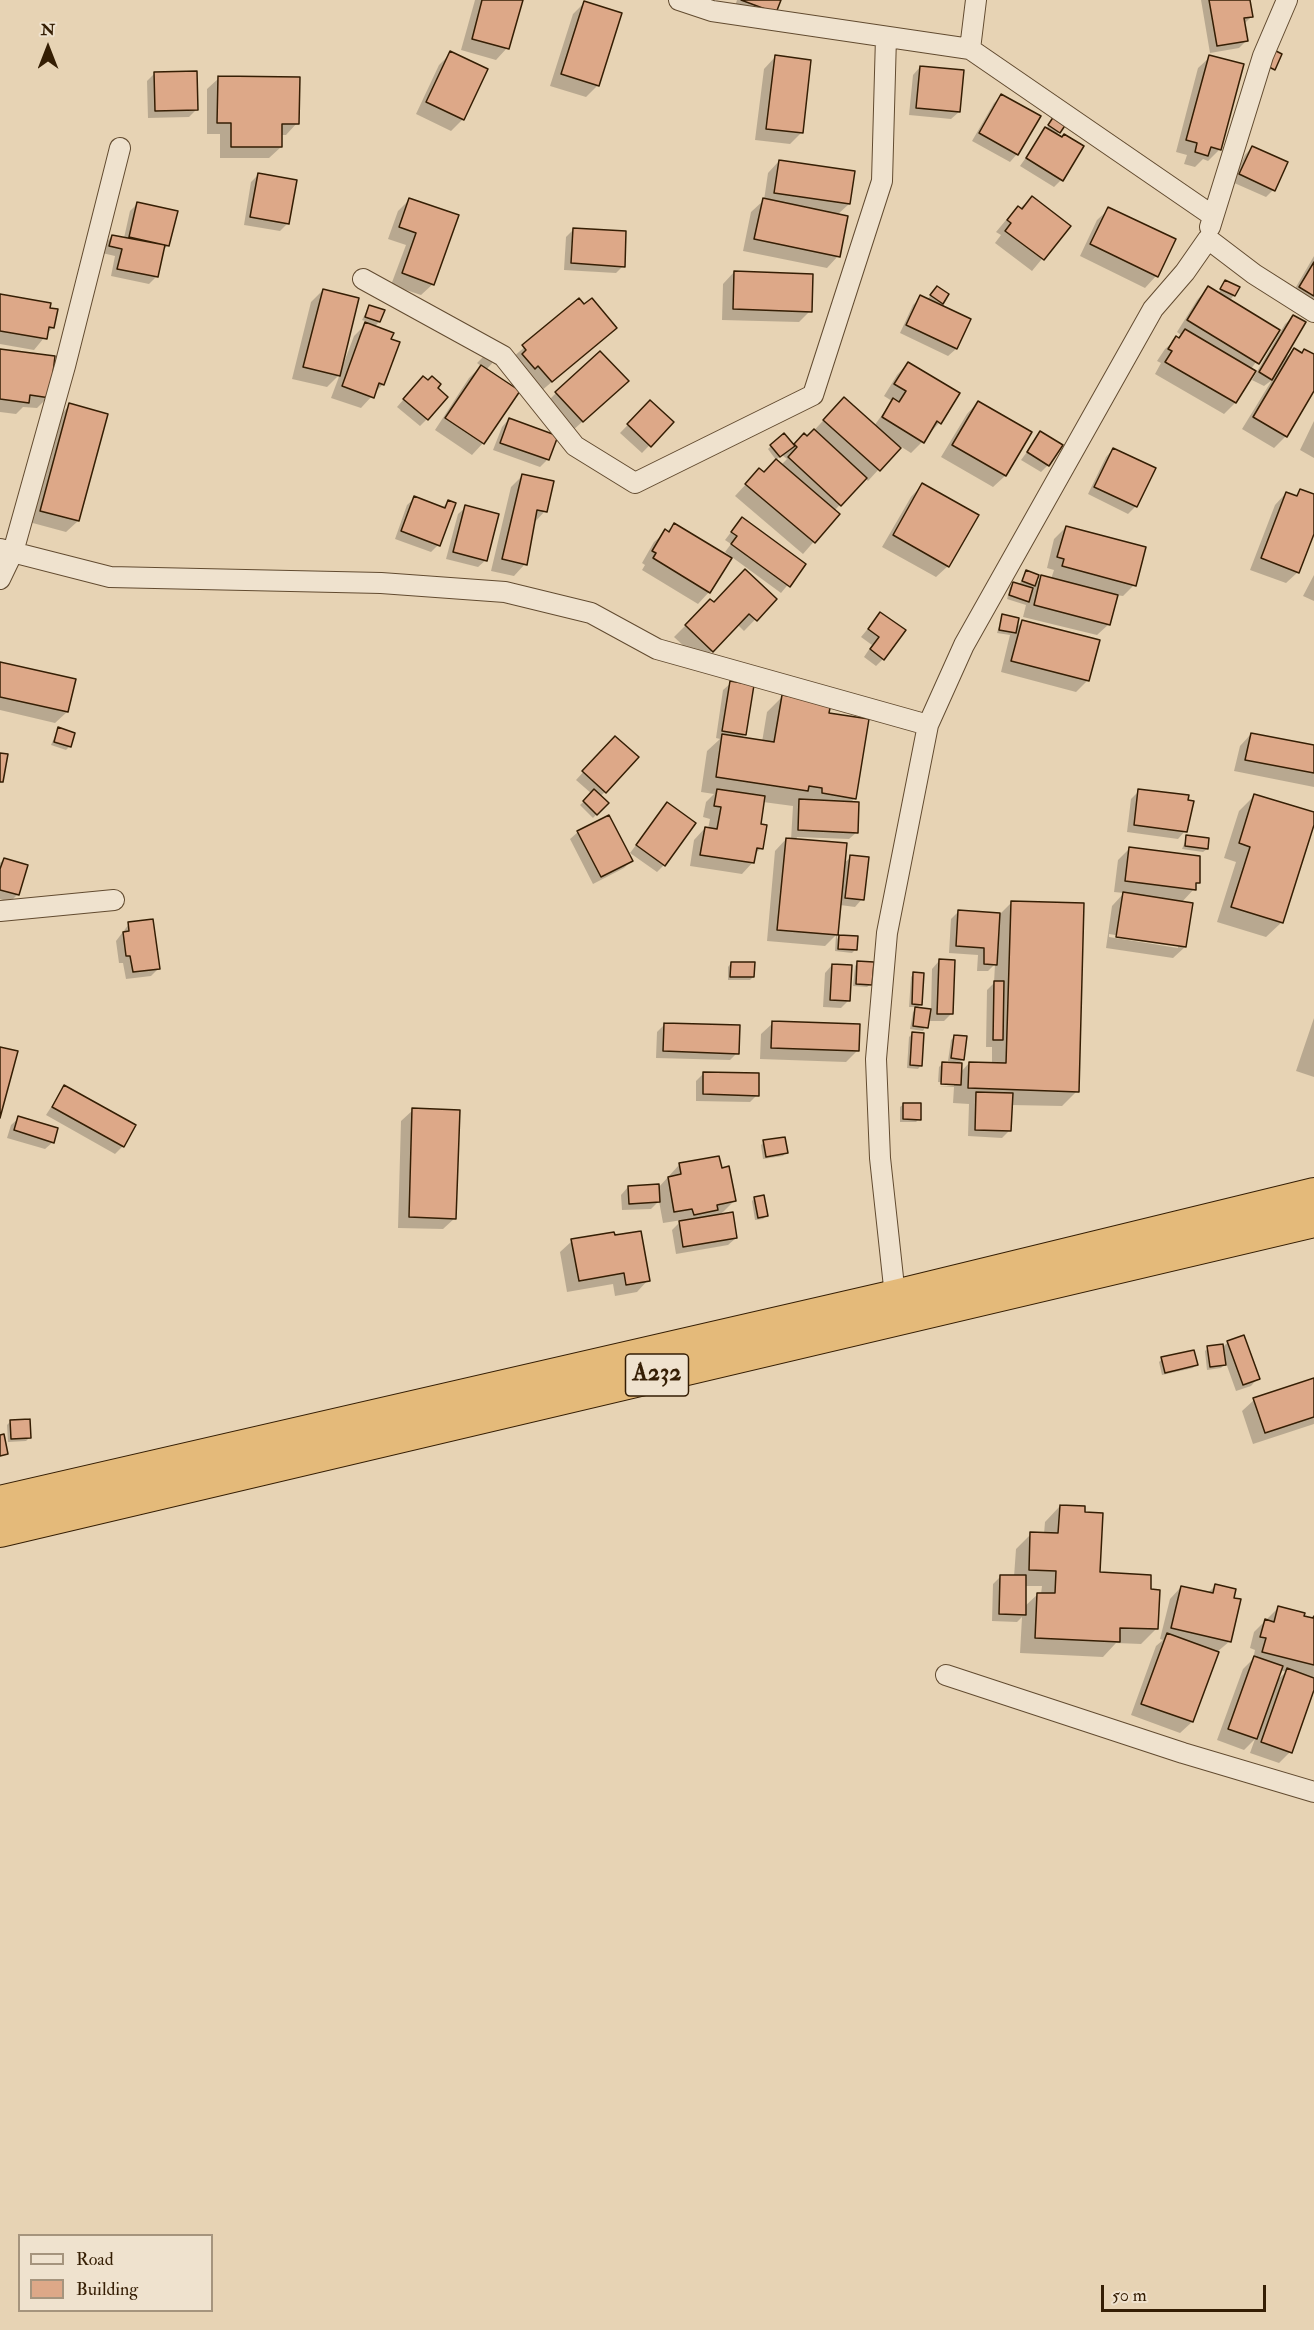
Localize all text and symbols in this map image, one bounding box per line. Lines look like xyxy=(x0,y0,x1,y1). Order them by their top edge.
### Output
north arrow xyxy=(18,18,78,78)
text: N xyxy=(41,20,55,40)
road number: A232 xyxy=(626,1354,688,1396)
legend xyxy=(18,2234,213,2312)
text: Road xyxy=(76,2248,114,2271)
scale bar xyxy=(1104,2273,1269,2311)
text: Building xyxy=(76,2278,138,2301)
text: 50 m xyxy=(1112,2284,1147,2307)

